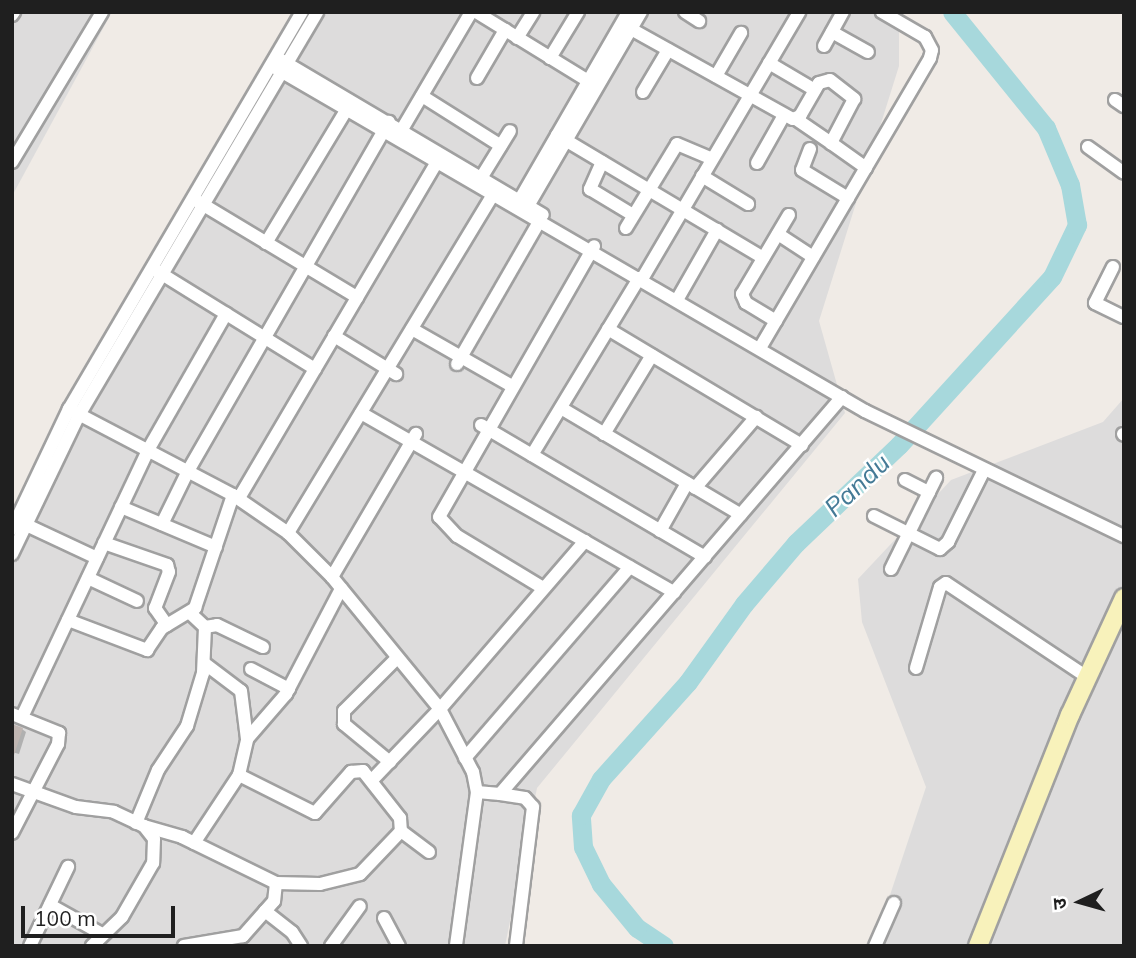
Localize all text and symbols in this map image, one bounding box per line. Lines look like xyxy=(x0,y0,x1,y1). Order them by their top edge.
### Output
water label: Pandu xyxy=(818,447,896,523)
north arrow xyxy=(1045,867,1115,937)
scale bar xyxy=(24,892,178,936)
text: उ xyxy=(1047,897,1072,910)
text: 100 m xyxy=(34,905,96,931)

